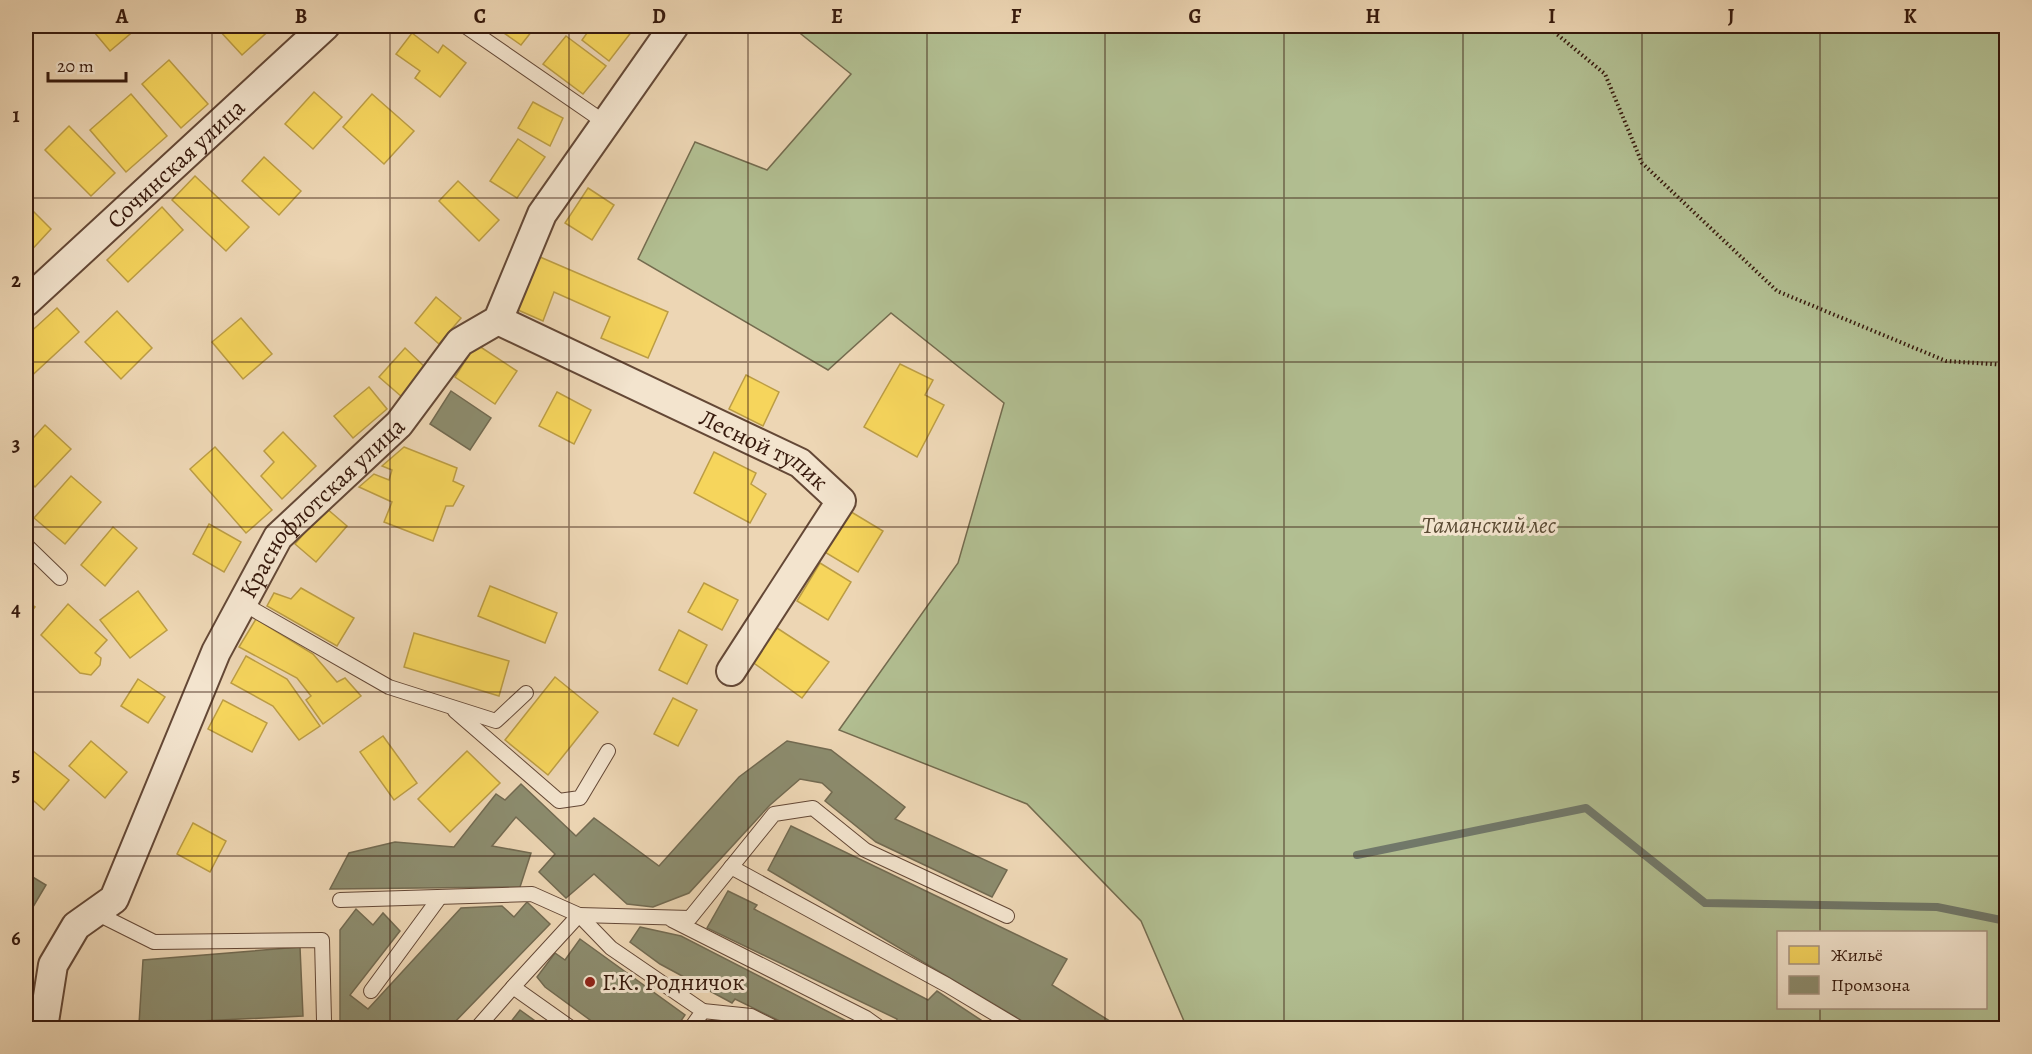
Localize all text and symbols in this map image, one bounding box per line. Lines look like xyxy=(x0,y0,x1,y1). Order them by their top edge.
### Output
text: A xyxy=(115,3,129,30)
text: B xyxy=(295,3,307,30)
text: C xyxy=(474,3,486,30)
text: D xyxy=(652,3,666,30)
text: E xyxy=(831,3,843,30)
text: F xyxy=(1011,3,1022,30)
text: G xyxy=(1188,3,1202,30)
text: H xyxy=(1366,3,1381,30)
text: I xyxy=(1548,3,1556,30)
text: J xyxy=(1728,3,1735,30)
text: K xyxy=(1903,3,1917,30)
scale bar xyxy=(48,45,126,83)
text: 20 m xyxy=(57,54,94,78)
street label: Сочинская улица xyxy=(100,92,252,236)
text: 1 xyxy=(12,102,20,129)
text: 2 xyxy=(11,267,21,294)
street label: Лесной тупик xyxy=(694,402,835,497)
street label: Краснофлотская улица xyxy=(232,410,412,604)
text: 3 xyxy=(12,431,20,458)
park label: Таманский лес xyxy=(1422,509,1557,541)
text: 4 xyxy=(11,596,21,623)
text: 5 xyxy=(12,761,20,788)
text: 6 xyxy=(11,925,21,952)
legend xyxy=(1777,931,1987,1009)
text: Жильё xyxy=(1831,943,1883,967)
place label: Г.К. Родничок xyxy=(602,966,745,998)
text: Промзона xyxy=(1831,973,1911,997)
marker: Г.К. Родничок xyxy=(583,975,597,989)

